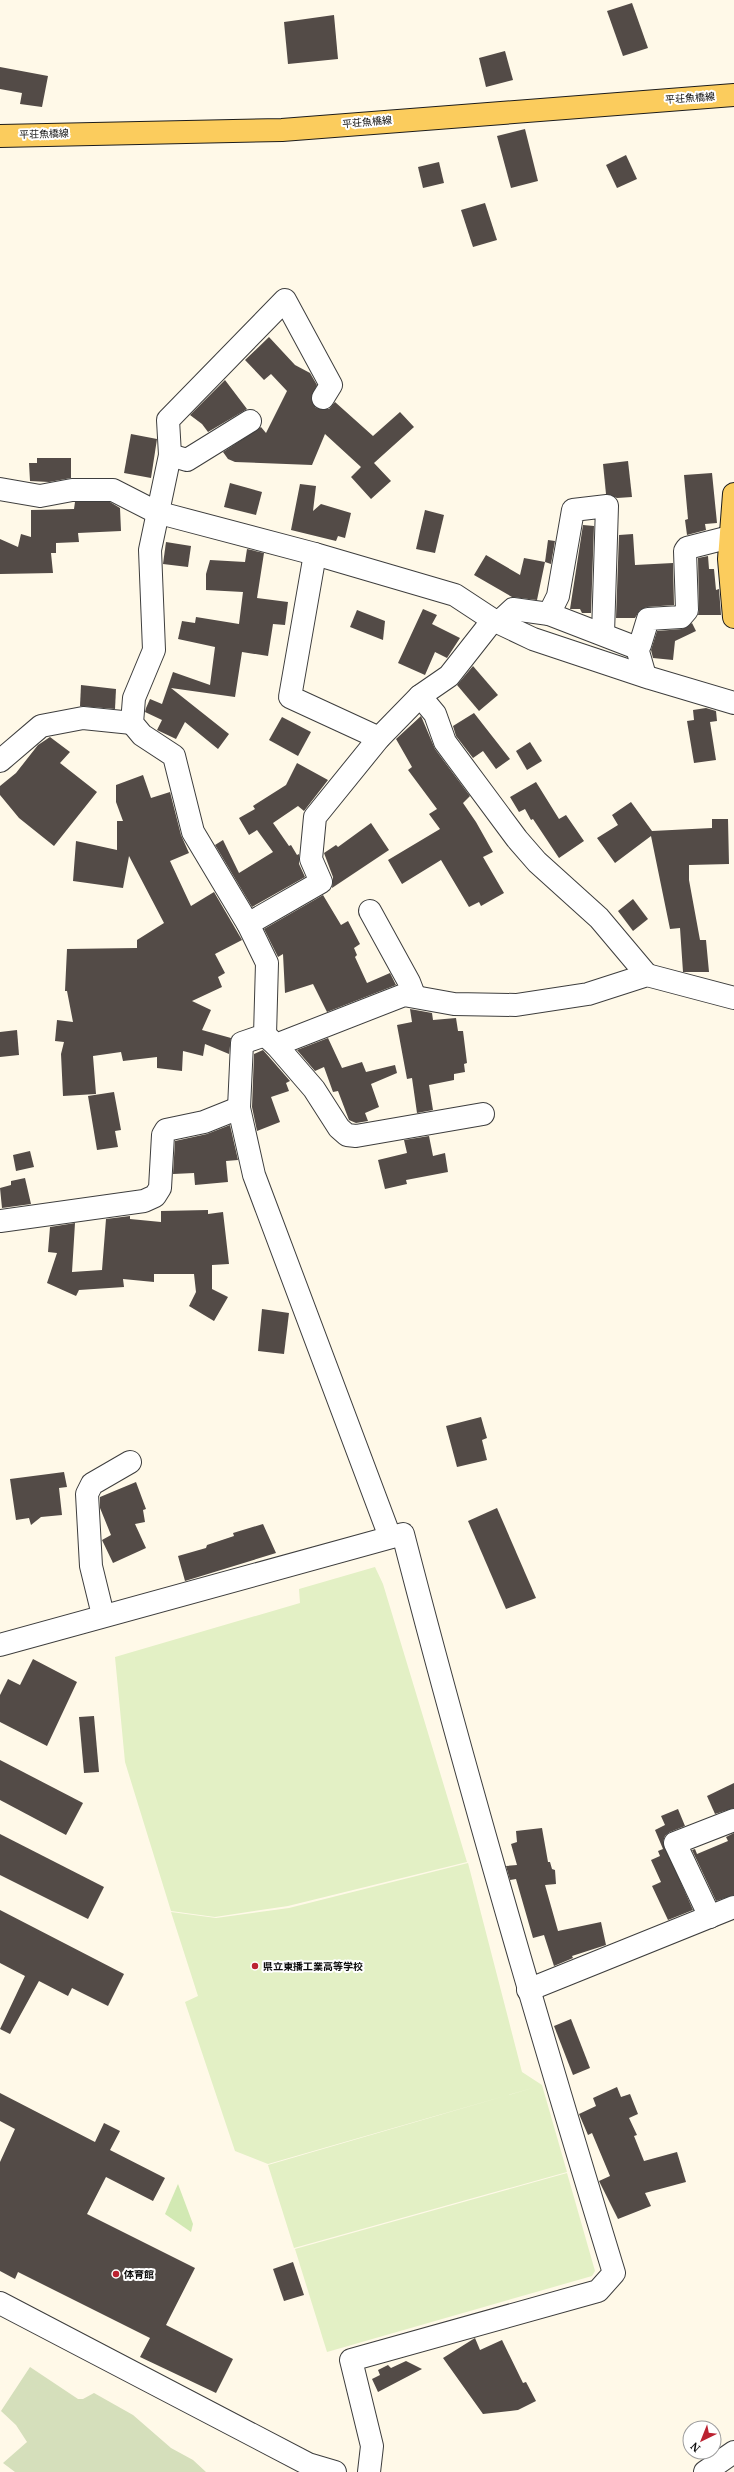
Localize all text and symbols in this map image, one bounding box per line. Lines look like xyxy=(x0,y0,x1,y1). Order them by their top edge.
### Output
street label: 平荘魚橋線 xyxy=(665,90,715,106)
street label: 平荘魚橋線 xyxy=(342,113,392,131)
street label: 平荘魚橋線 xyxy=(19,127,69,141)
place label: 県立東播工業高等学校 xyxy=(263,1960,363,1973)
marker: 県立東播工業高等学校 xyxy=(250,1961,260,1971)
place label: 体育館 xyxy=(123,2268,154,2281)
marker: 体育館 xyxy=(111,2269,121,2279)
north arrow xyxy=(682,2420,722,2460)
text: N xyxy=(687,2439,703,2455)

